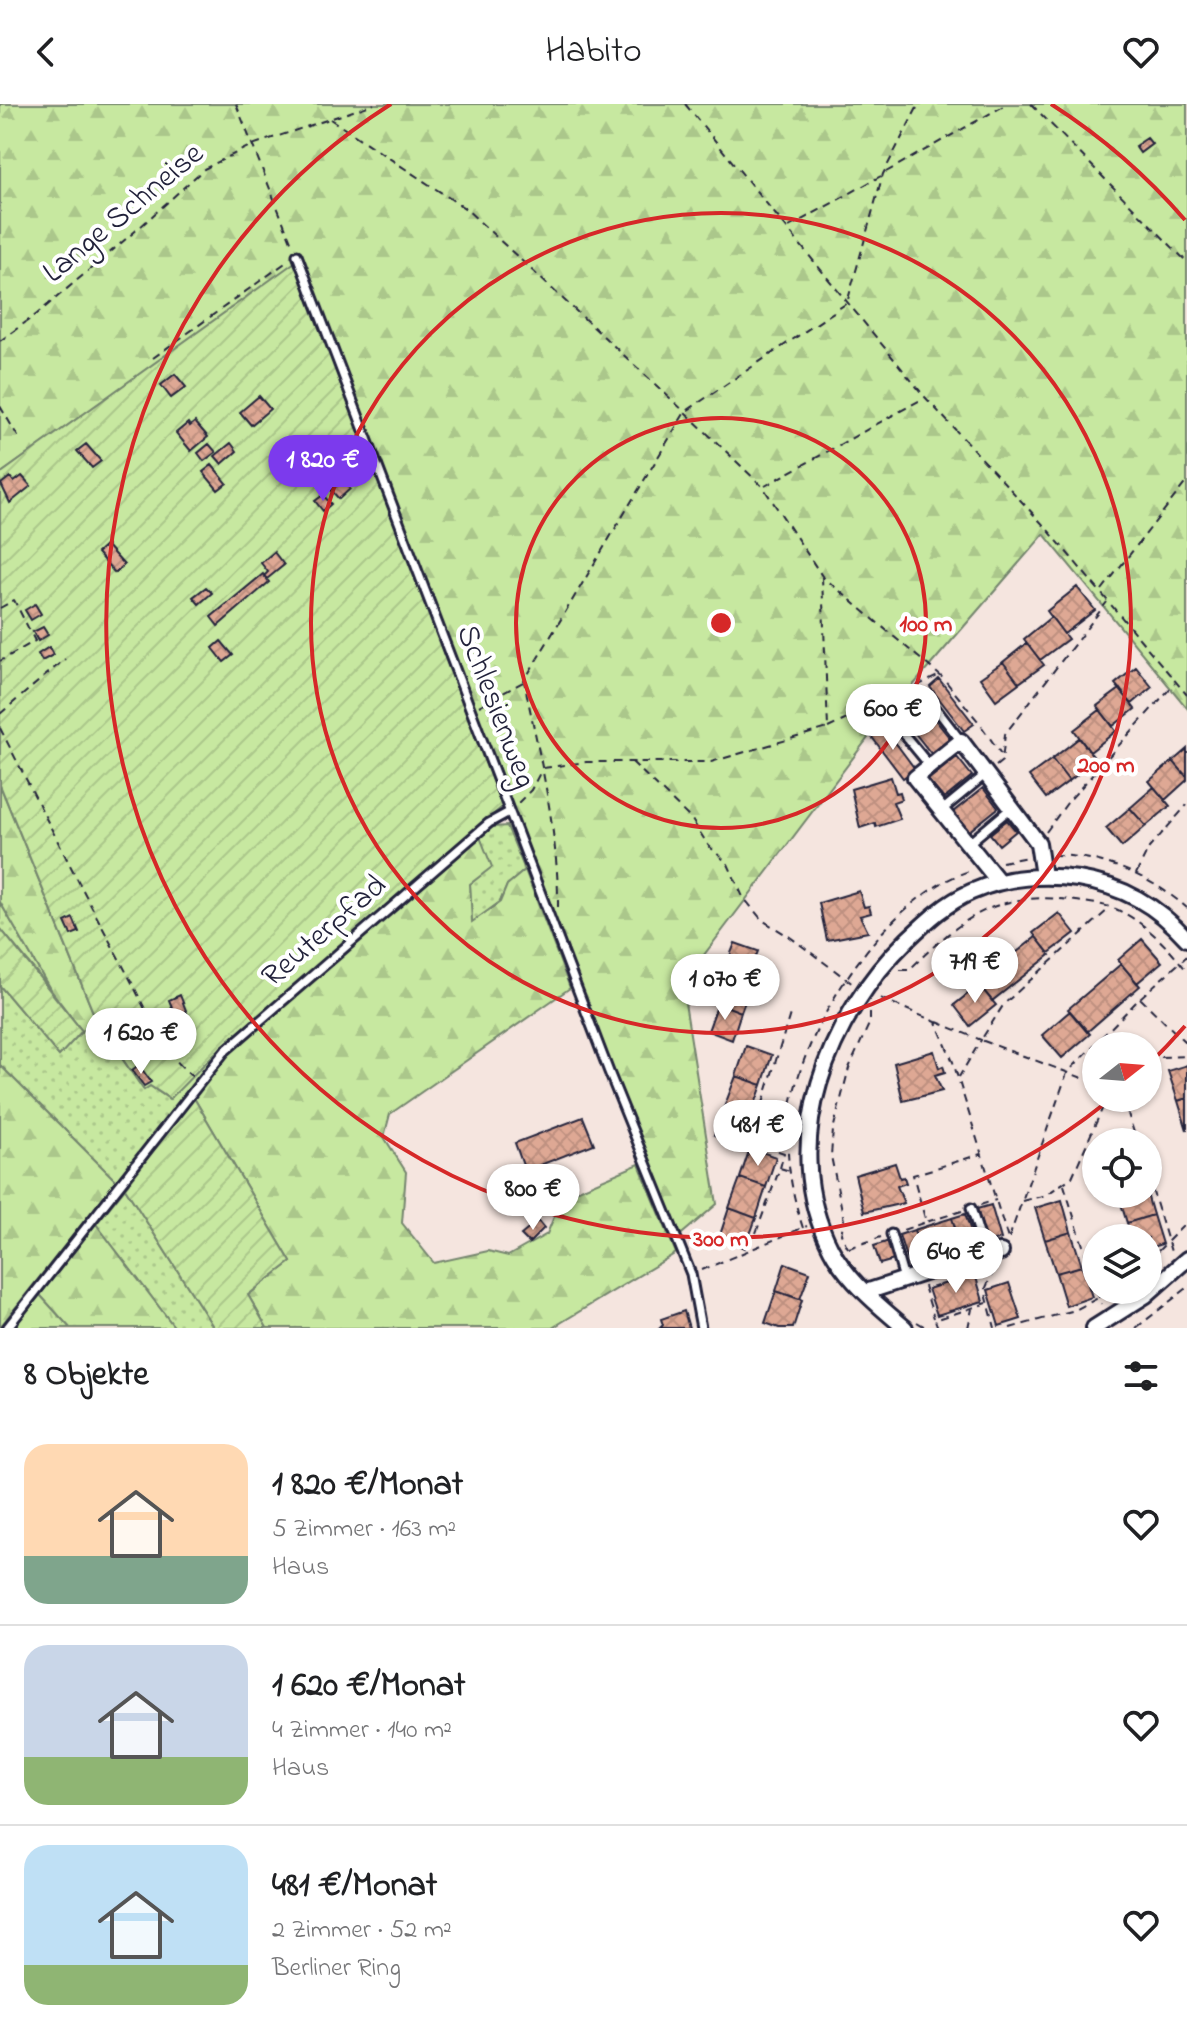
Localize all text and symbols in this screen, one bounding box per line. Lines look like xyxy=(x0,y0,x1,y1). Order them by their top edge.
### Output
text: Habito xyxy=(545,26,642,79)
icon: back xyxy=(24,30,68,74)
icon: heart xyxy=(1119,30,1163,74)
street label: Lange Schneise xyxy=(33,132,215,296)
pin: 1 820 € xyxy=(249,435,397,503)
text: 1 820 € xyxy=(286,442,360,480)
text: 100 m xyxy=(900,608,953,643)
centre of rings xyxy=(707,609,735,637)
street label: Schlesienweg xyxy=(442,618,548,796)
pin: 600 € xyxy=(837,684,949,752)
text: 600 € xyxy=(864,691,922,729)
text: 200 m xyxy=(1076,749,1135,784)
street label: Reuterpfad xyxy=(252,864,398,1000)
pin: 719 € xyxy=(919,937,1031,1005)
text: 719 € xyxy=(949,944,1001,982)
pin: 1 070 € xyxy=(651,954,799,1022)
text: 1 070 € xyxy=(689,961,761,999)
pin: 1 620 € xyxy=(67,1008,215,1076)
text: 1 620 € xyxy=(104,1015,178,1053)
north arrow xyxy=(1082,1032,1162,1112)
map controls xyxy=(1082,1032,1162,1304)
pin: 481 € xyxy=(702,1100,814,1168)
text: 481 € xyxy=(731,1107,785,1145)
button: locate xyxy=(1082,1128,1162,1208)
pin: 800 € xyxy=(477,1164,589,1232)
text: 800 € xyxy=(505,1171,561,1209)
text: 300 m xyxy=(692,1223,749,1258)
button: layers xyxy=(1082,1224,1162,1304)
pin: 640 € xyxy=(900,1227,1012,1295)
text: 640 € xyxy=(927,1234,985,1272)
text: 8 Objekte xyxy=(24,1351,148,1401)
icon: filters xyxy=(1119,1354,1163,1398)
text: 1 820 €/Monat xyxy=(272,1461,463,1511)
icon: home xyxy=(88,1476,184,1572)
icon: heart xyxy=(1119,1502,1163,1546)
text: 5 Zimmer · 163 m² xyxy=(272,1511,456,1549)
text: Haus xyxy=(272,1549,329,1587)
text: 1 620 €/Monat xyxy=(272,1662,465,1712)
icon: home xyxy=(88,1677,184,1773)
icon: heart xyxy=(1119,1703,1163,1747)
text: 4 Zimmer · 140 m² xyxy=(272,1712,452,1750)
text: Haus xyxy=(272,1750,329,1788)
text: 481 €/Monat xyxy=(272,1862,437,1912)
icon: home xyxy=(88,1877,184,1973)
icon: heart xyxy=(1119,1903,1163,1947)
text: 2 Zimmer · 52 m² xyxy=(272,1912,452,1950)
text: Berliner Ring xyxy=(272,1950,401,1988)

